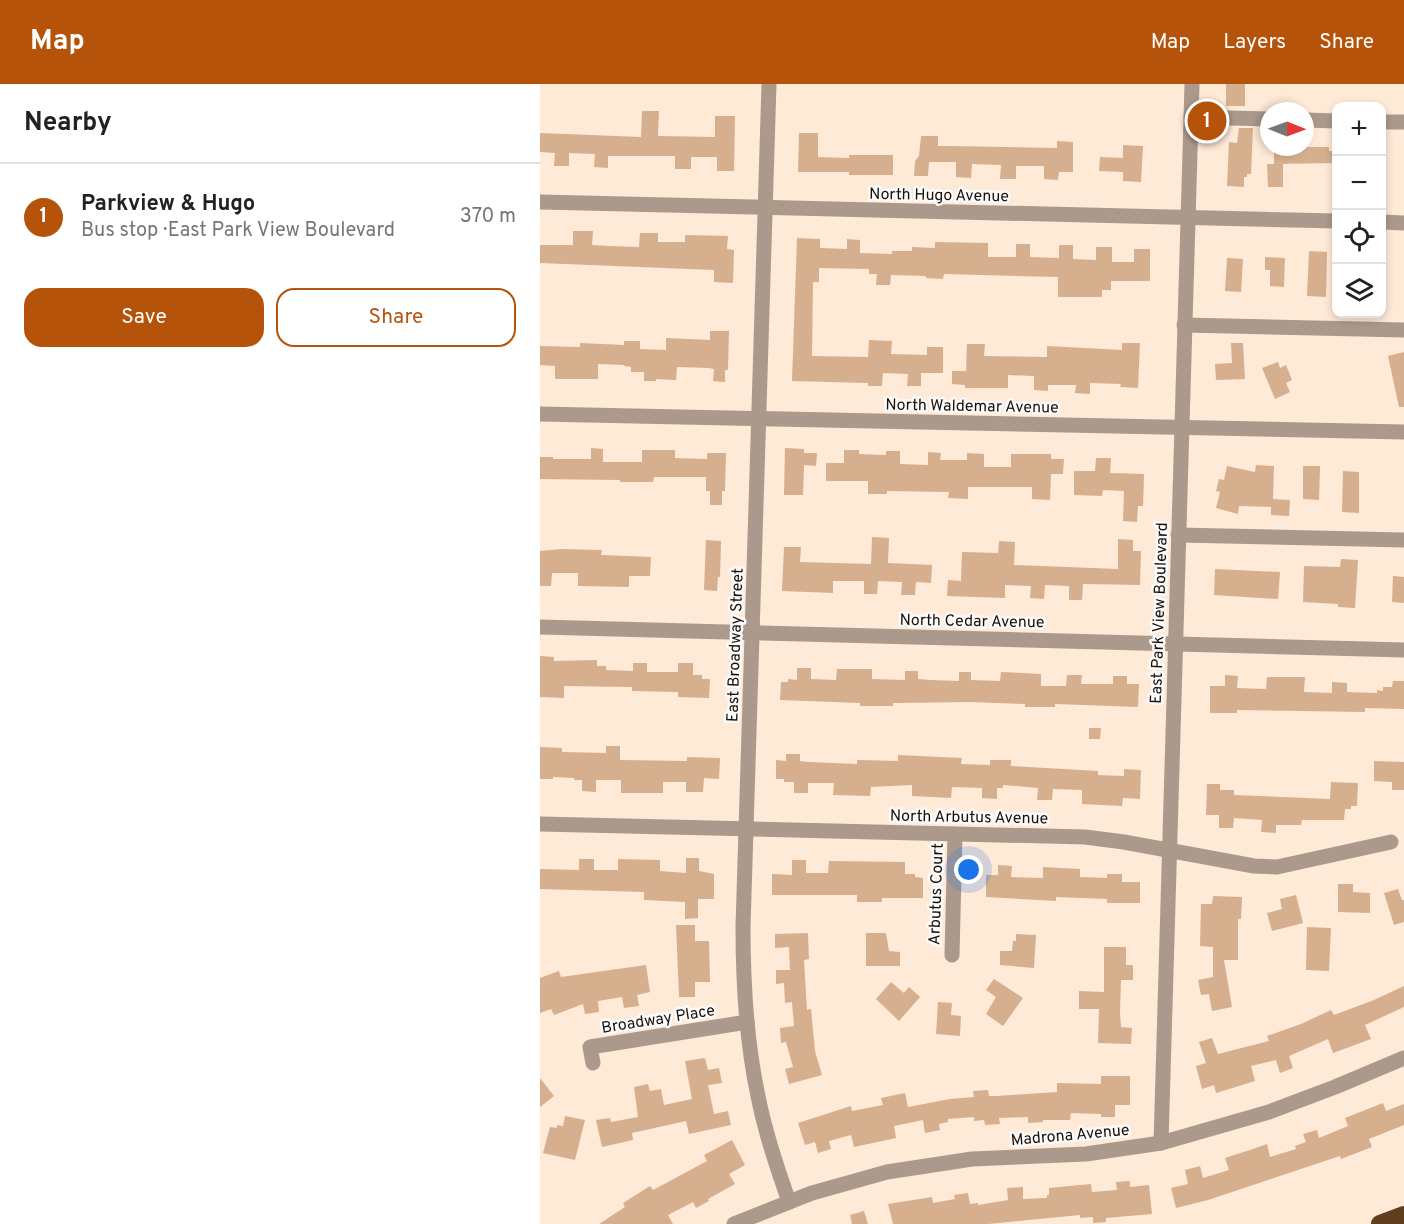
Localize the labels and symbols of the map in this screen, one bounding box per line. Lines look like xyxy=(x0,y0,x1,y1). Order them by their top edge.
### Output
pin: 1 xyxy=(1188,99,1226,144)
north arrow xyxy=(1260,102,1314,156)
street label: North Hugo Avenue xyxy=(869,185,1009,207)
street label: North Waldemar Avenue xyxy=(885,395,1059,419)
street label: East Park View Boulevard xyxy=(1147,522,1173,704)
street label: East Broadway Street xyxy=(723,568,749,722)
street label: North Cedar Avenue xyxy=(899,611,1045,633)
street label: North Arbutus Avenue xyxy=(890,807,1048,829)
street label: Arbutus Court xyxy=(925,843,949,945)
your location xyxy=(954,855,983,884)
street label: Broadway Place xyxy=(600,1001,717,1039)
street label: Madrona Avenue xyxy=(1010,1121,1130,1151)

